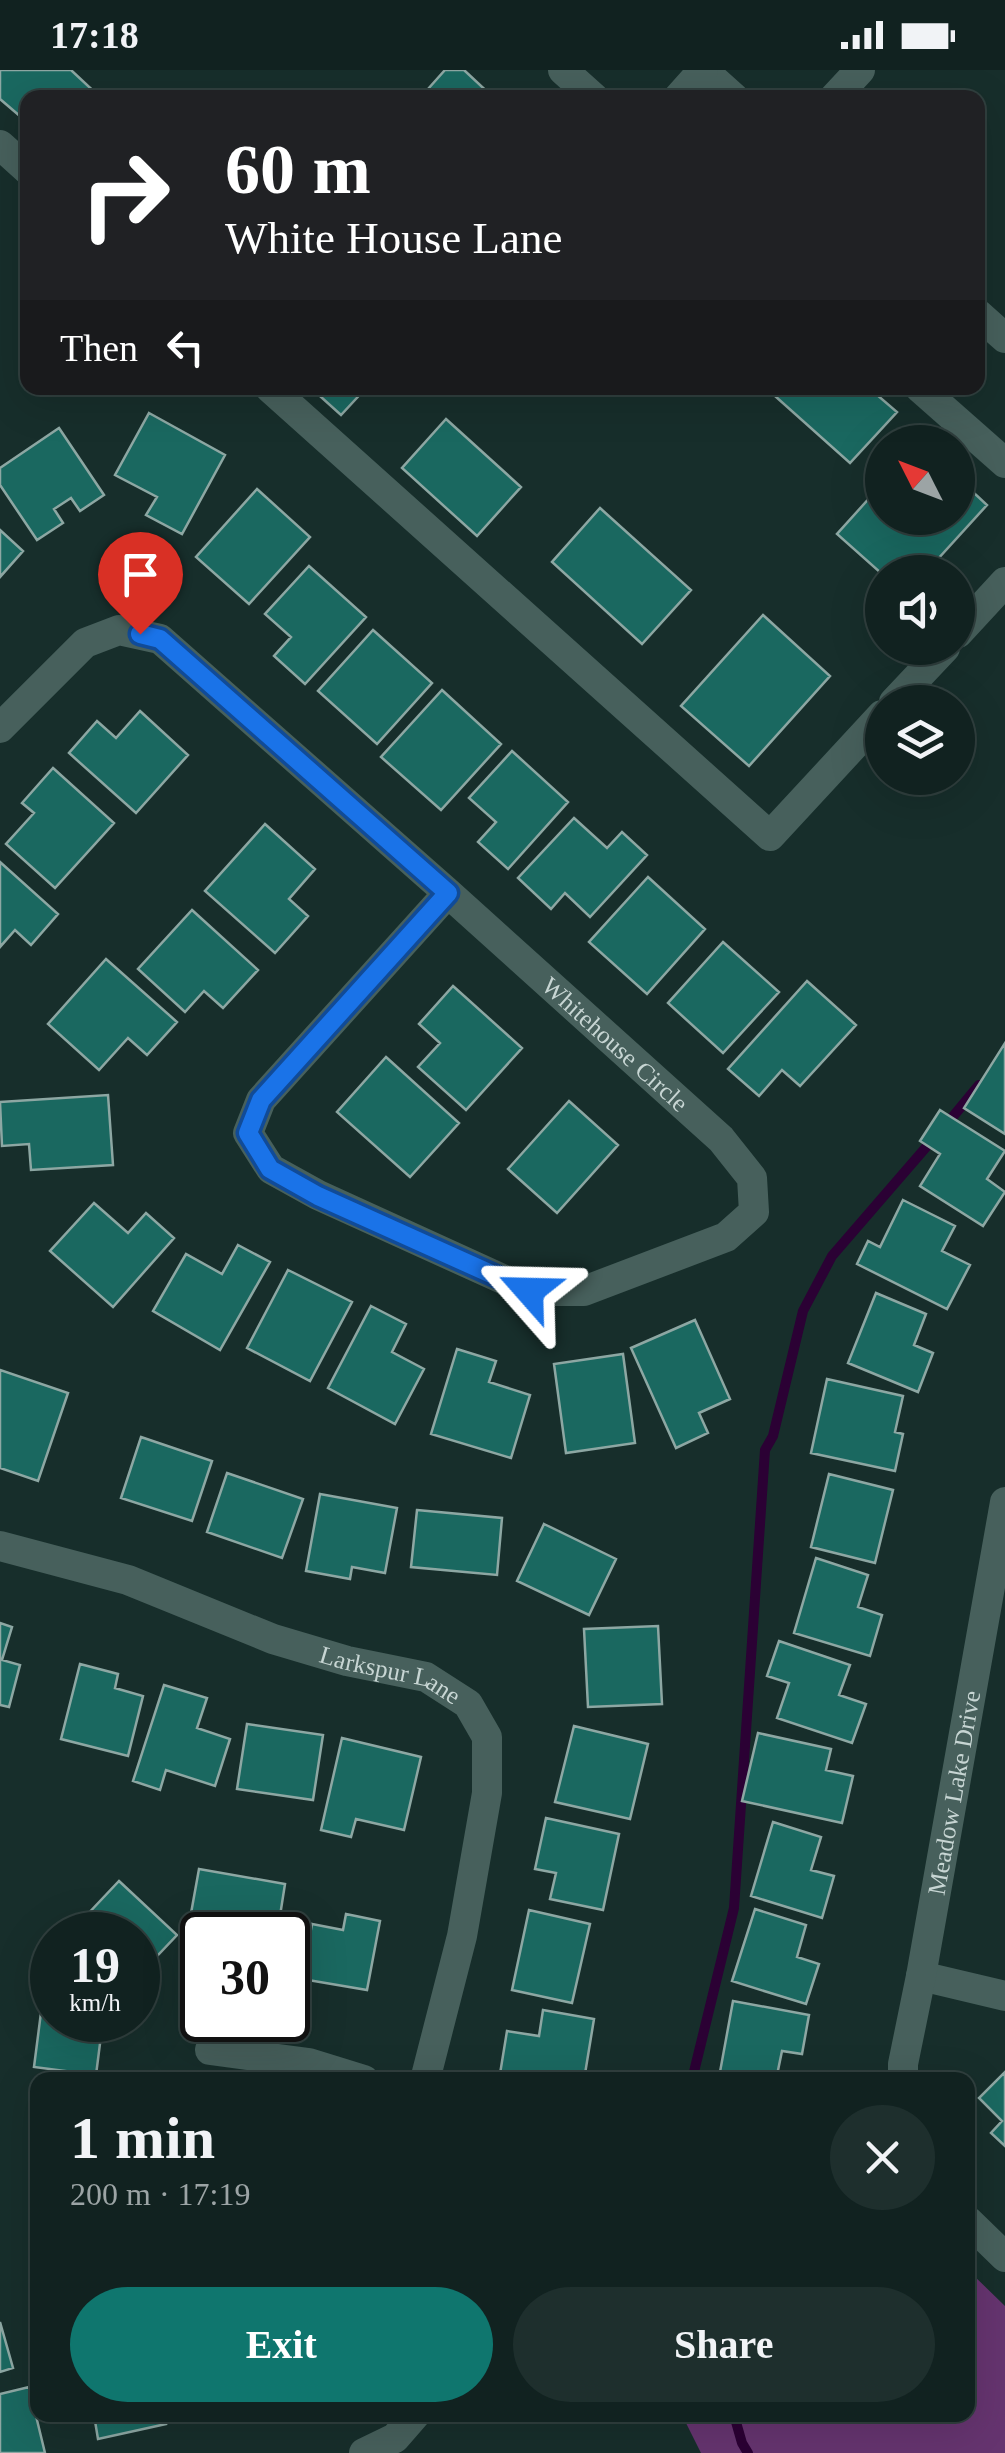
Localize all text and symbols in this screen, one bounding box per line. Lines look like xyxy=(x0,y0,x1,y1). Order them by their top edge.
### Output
text: 17:18 xyxy=(50,14,139,56)
icon: right xyxy=(60,130,190,260)
text: 60 m xyxy=(225,131,371,208)
text: White House Lane xyxy=(225,213,562,263)
icon: left xyxy=(158,320,213,375)
text: Then xyxy=(60,327,138,369)
north arrow xyxy=(865,425,975,535)
map controls xyxy=(865,425,975,795)
pin xyxy=(98,532,183,635)
icon: arrive xyxy=(113,547,168,602)
button: sound xyxy=(865,555,975,665)
button: layers xyxy=(865,685,975,795)
street label: Whitehouse Circle xyxy=(537,972,694,1117)
position arrow xyxy=(477,1239,581,1343)
street label: Larkspur Lane xyxy=(317,1641,465,1710)
street label: Meadow Lake Drive xyxy=(923,1689,985,1897)
speed limit sign: 30 xyxy=(180,1912,310,2042)
text: 19 xyxy=(70,1937,120,1993)
text: km/h xyxy=(69,1989,121,2016)
text: 1 min xyxy=(70,2105,215,2171)
button: close xyxy=(830,2105,935,2210)
text: 200 m · 17:19 xyxy=(70,2176,250,2212)
button: Exit xyxy=(70,2287,493,2402)
button: Share xyxy=(513,2287,935,2402)

